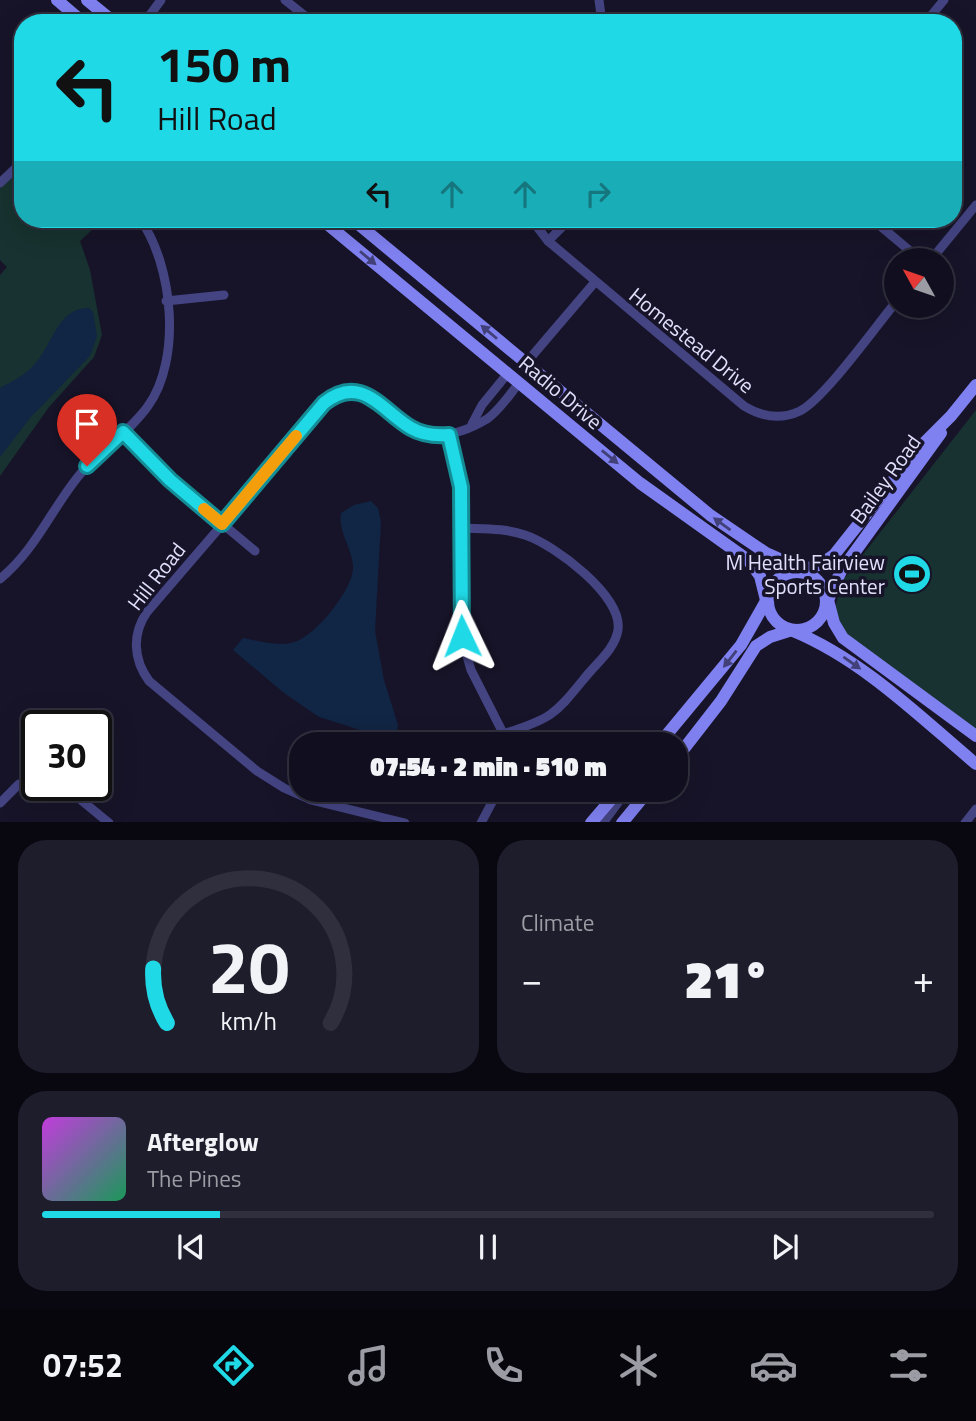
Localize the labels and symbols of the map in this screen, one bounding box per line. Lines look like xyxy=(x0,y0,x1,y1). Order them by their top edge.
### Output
north arrow xyxy=(884,248,954,318)
one-way arrow xyxy=(358,250,376,265)
street label: Homestead Drive xyxy=(622,279,762,401)
one-way arrow xyxy=(481,325,499,340)
street label: Radio Drive xyxy=(512,347,610,437)
pin xyxy=(57,394,117,466)
street label: Bailey Road xyxy=(842,428,928,530)
one-way arrow xyxy=(600,450,618,465)
one-way arrow xyxy=(713,517,731,531)
street label: Hill Road xyxy=(119,535,193,617)
place label: M Health Fairview Sports Center xyxy=(725,546,885,602)
sports icon: M Health Fairview Sports Center xyxy=(891,553,933,595)
position arrow xyxy=(425,599,499,673)
one-way arrow xyxy=(723,649,738,667)
one-way arrow xyxy=(843,656,861,670)
speed limit sign: 30 xyxy=(21,710,112,801)

